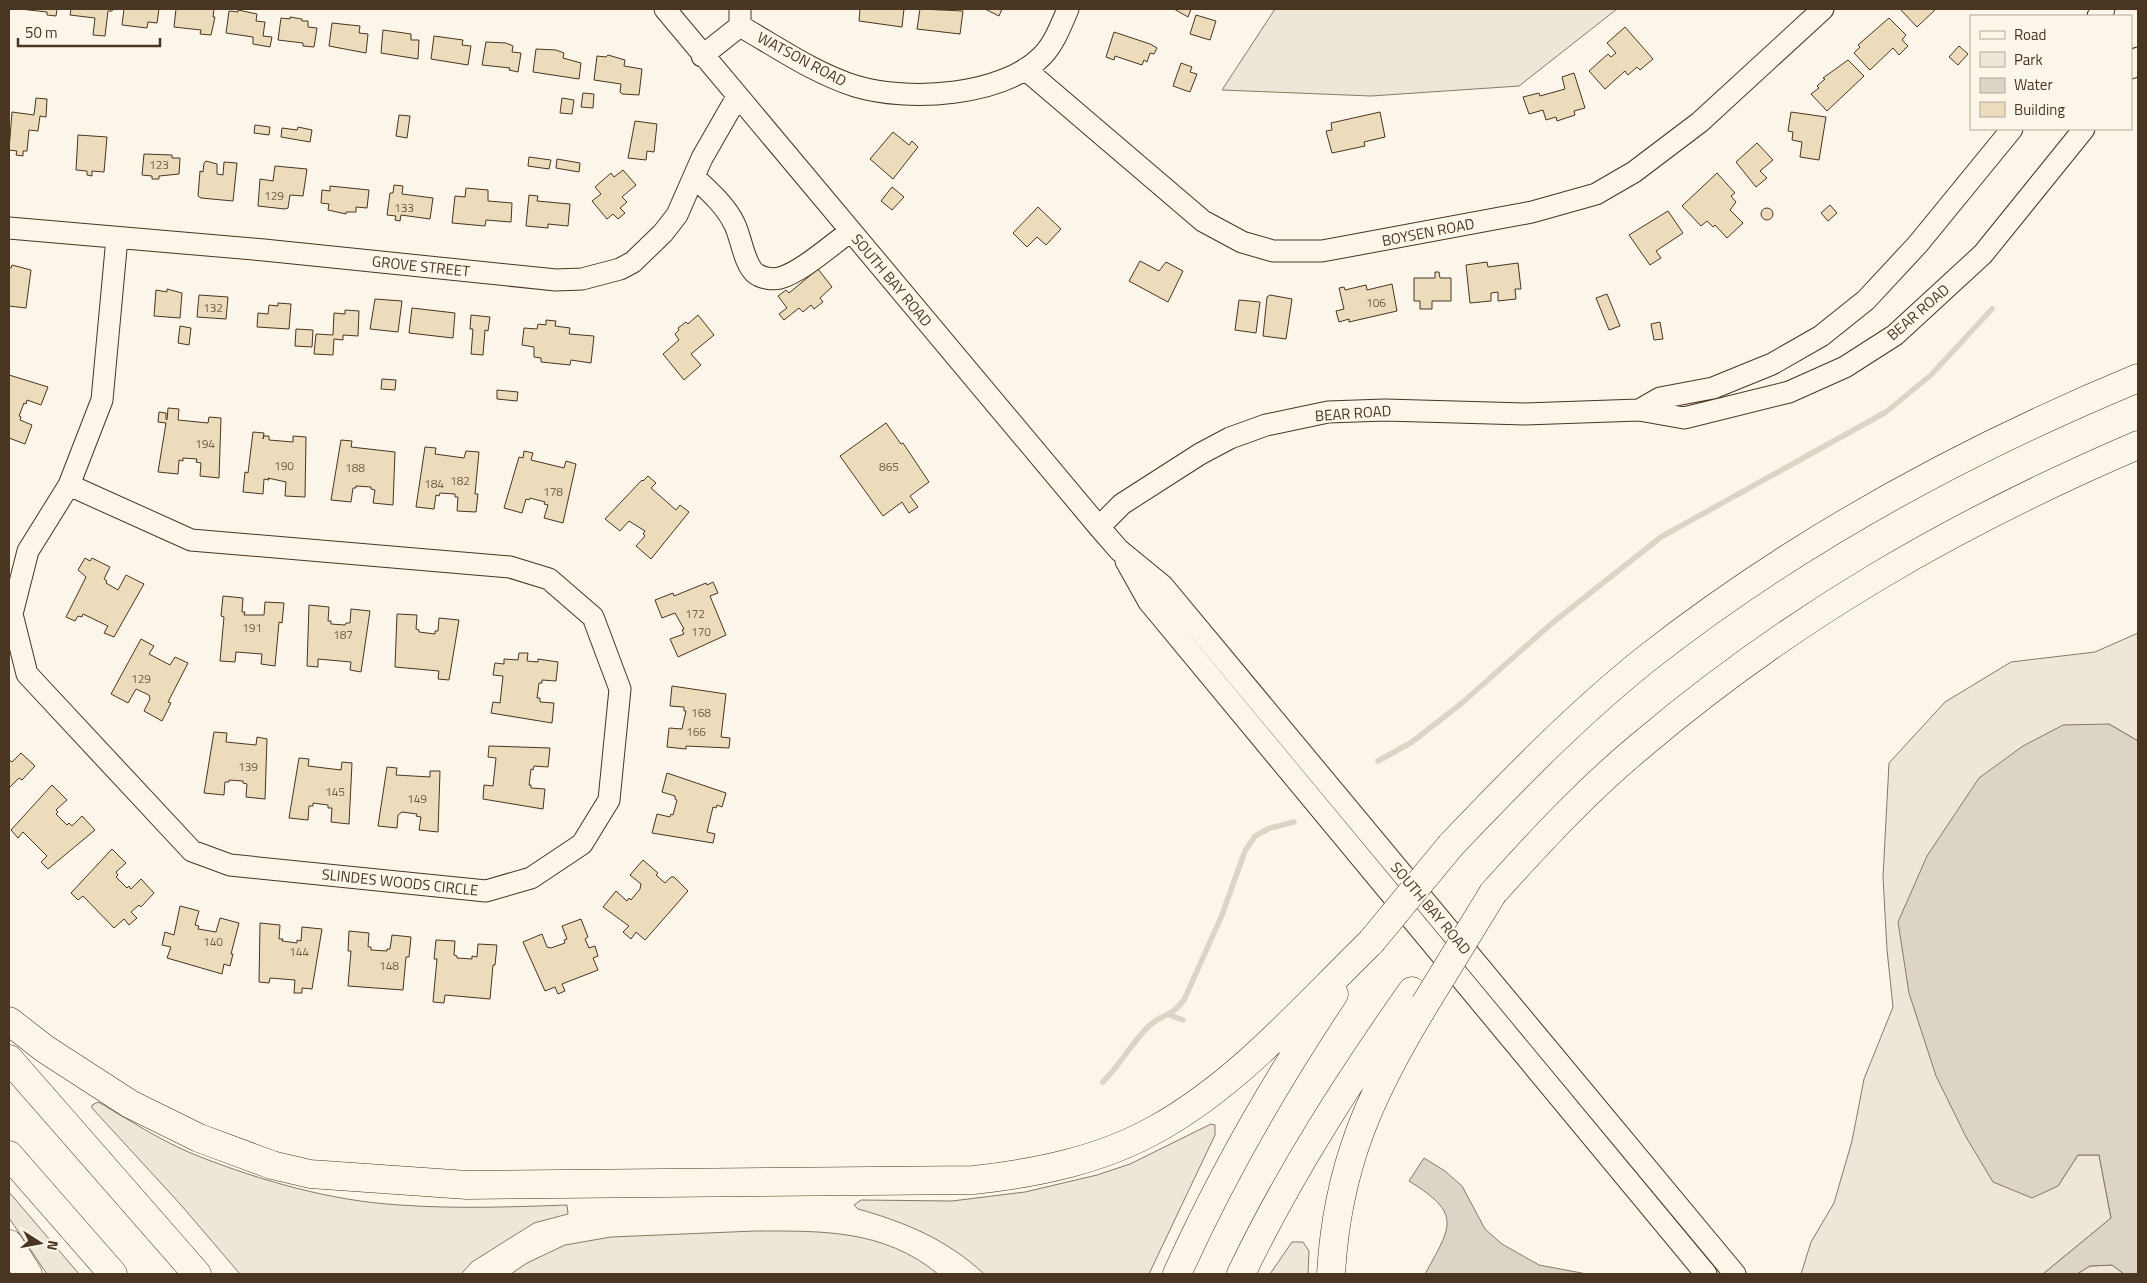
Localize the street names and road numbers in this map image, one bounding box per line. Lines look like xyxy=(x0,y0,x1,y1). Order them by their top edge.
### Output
street label: WATSON ROAD xyxy=(753,26,851,92)
street label: BOYSEN ROAD xyxy=(1380,212,1476,252)
street label: SOUTH BAY ROAD xyxy=(846,228,938,332)
street label: GROVE STREET xyxy=(371,249,471,283)
street label: BEAR ROAD xyxy=(1882,278,1954,346)
street label: BEAR ROAD xyxy=(1314,399,1392,427)
street label: SOUTH BAY ROAD xyxy=(1385,856,1477,960)
street label: SLINDES WOODS CIRCLE xyxy=(321,862,479,902)

